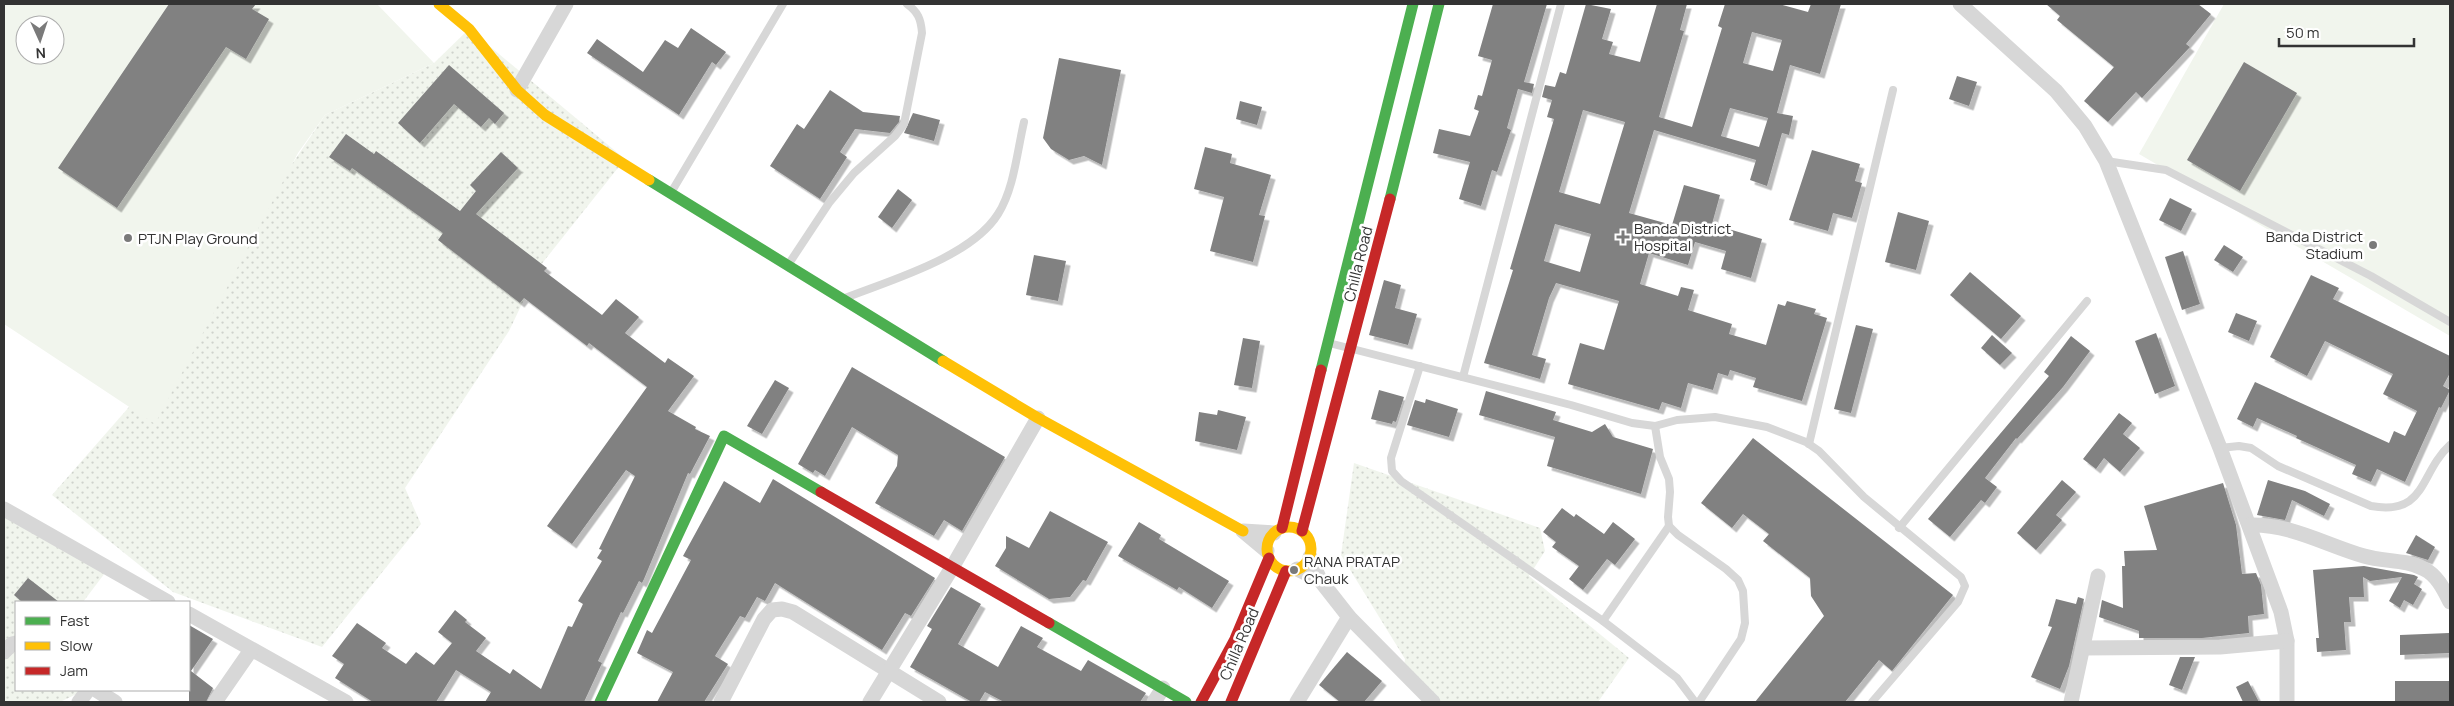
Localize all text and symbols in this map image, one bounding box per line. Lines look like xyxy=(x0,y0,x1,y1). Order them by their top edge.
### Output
north arrow xyxy=(15,15,65,65)
scale bar xyxy=(2279,15,2414,47)
text: 50 m xyxy=(2286,22,2320,43)
text: N xyxy=(35,44,46,63)
place label: Banda District Hospital xyxy=(1634,218,1731,256)
street label: Chilla Road xyxy=(1338,224,1378,304)
place label: Banda District Stadium xyxy=(2266,226,2363,264)
place label: PTJN Play Ground xyxy=(138,228,258,249)
marker: Banda District Hospital xyxy=(1616,230,1630,244)
marker: PTJN Play Ground xyxy=(122,232,134,244)
marker: Banda District Stadium xyxy=(2367,239,2379,251)
place label: RANA PRATAP Chauk xyxy=(1304,551,1400,589)
marker: RANA PRATAP Chauk xyxy=(1288,564,1300,576)
legend xyxy=(15,601,190,691)
street label: Chilla Road xyxy=(1214,604,1264,684)
text: Fast xyxy=(60,610,89,631)
text: Slow xyxy=(60,635,93,656)
text: Jam xyxy=(60,660,88,681)

